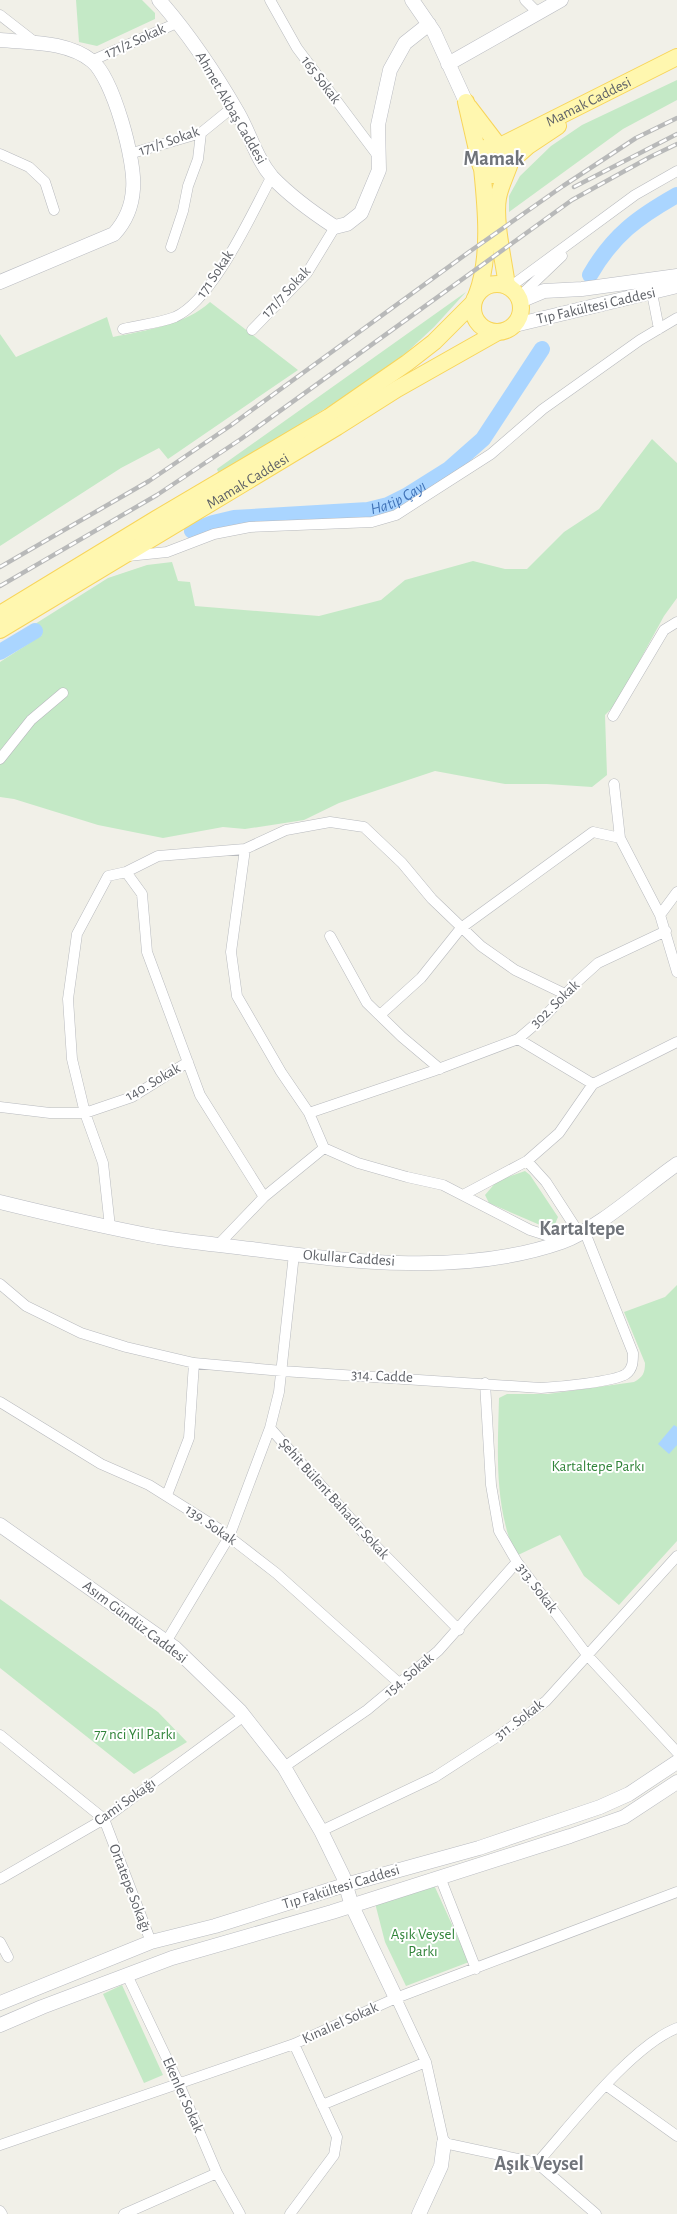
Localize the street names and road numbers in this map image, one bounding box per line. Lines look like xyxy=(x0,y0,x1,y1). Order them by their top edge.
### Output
street label: 171/2 Sokak xyxy=(102,21,168,61)
street label: Ahmet Akbaş Caddesi xyxy=(193,49,269,167)
street label: 165 Sokak xyxy=(298,53,344,107)
street label: Mamak Caddesi xyxy=(543,74,633,129)
street label: 171/1 Sokak xyxy=(137,124,201,158)
street label: 171 Sokak xyxy=(194,247,236,300)
street label: 171/7 Sokak xyxy=(259,263,313,321)
street label: Tıp Fakültesi Caddesi xyxy=(535,285,657,327)
street label: Mamak Caddesi xyxy=(204,450,291,511)
street label: 302. Sokak xyxy=(528,977,582,1031)
street label: 140. Sokak xyxy=(123,1060,183,1104)
street label: Okullar Caddesi xyxy=(303,1247,395,1269)
street label: 314. Cadde xyxy=(351,1367,413,1385)
street label: Şehit Bülent Bahadır Sokak xyxy=(276,1436,392,1562)
street label: 139. Sokak xyxy=(183,1502,239,1548)
street label: 313. Sokak xyxy=(514,1560,561,1616)
street label: Asım Gündüz Caddesi xyxy=(80,1578,190,1666)
street label: 154. Sokak xyxy=(382,1650,437,1700)
street label: 311. Sokak xyxy=(492,1697,546,1743)
street label: Cami Sokağı xyxy=(92,1775,158,1829)
street label: Ortatepe Sokağı xyxy=(106,1842,154,1934)
street label: Tıp Fakültesi Caddesi xyxy=(281,1862,401,1912)
street label: Kınalıel Sokak xyxy=(300,2000,380,2046)
street label: Ekenler Sokak xyxy=(160,2055,206,2135)

